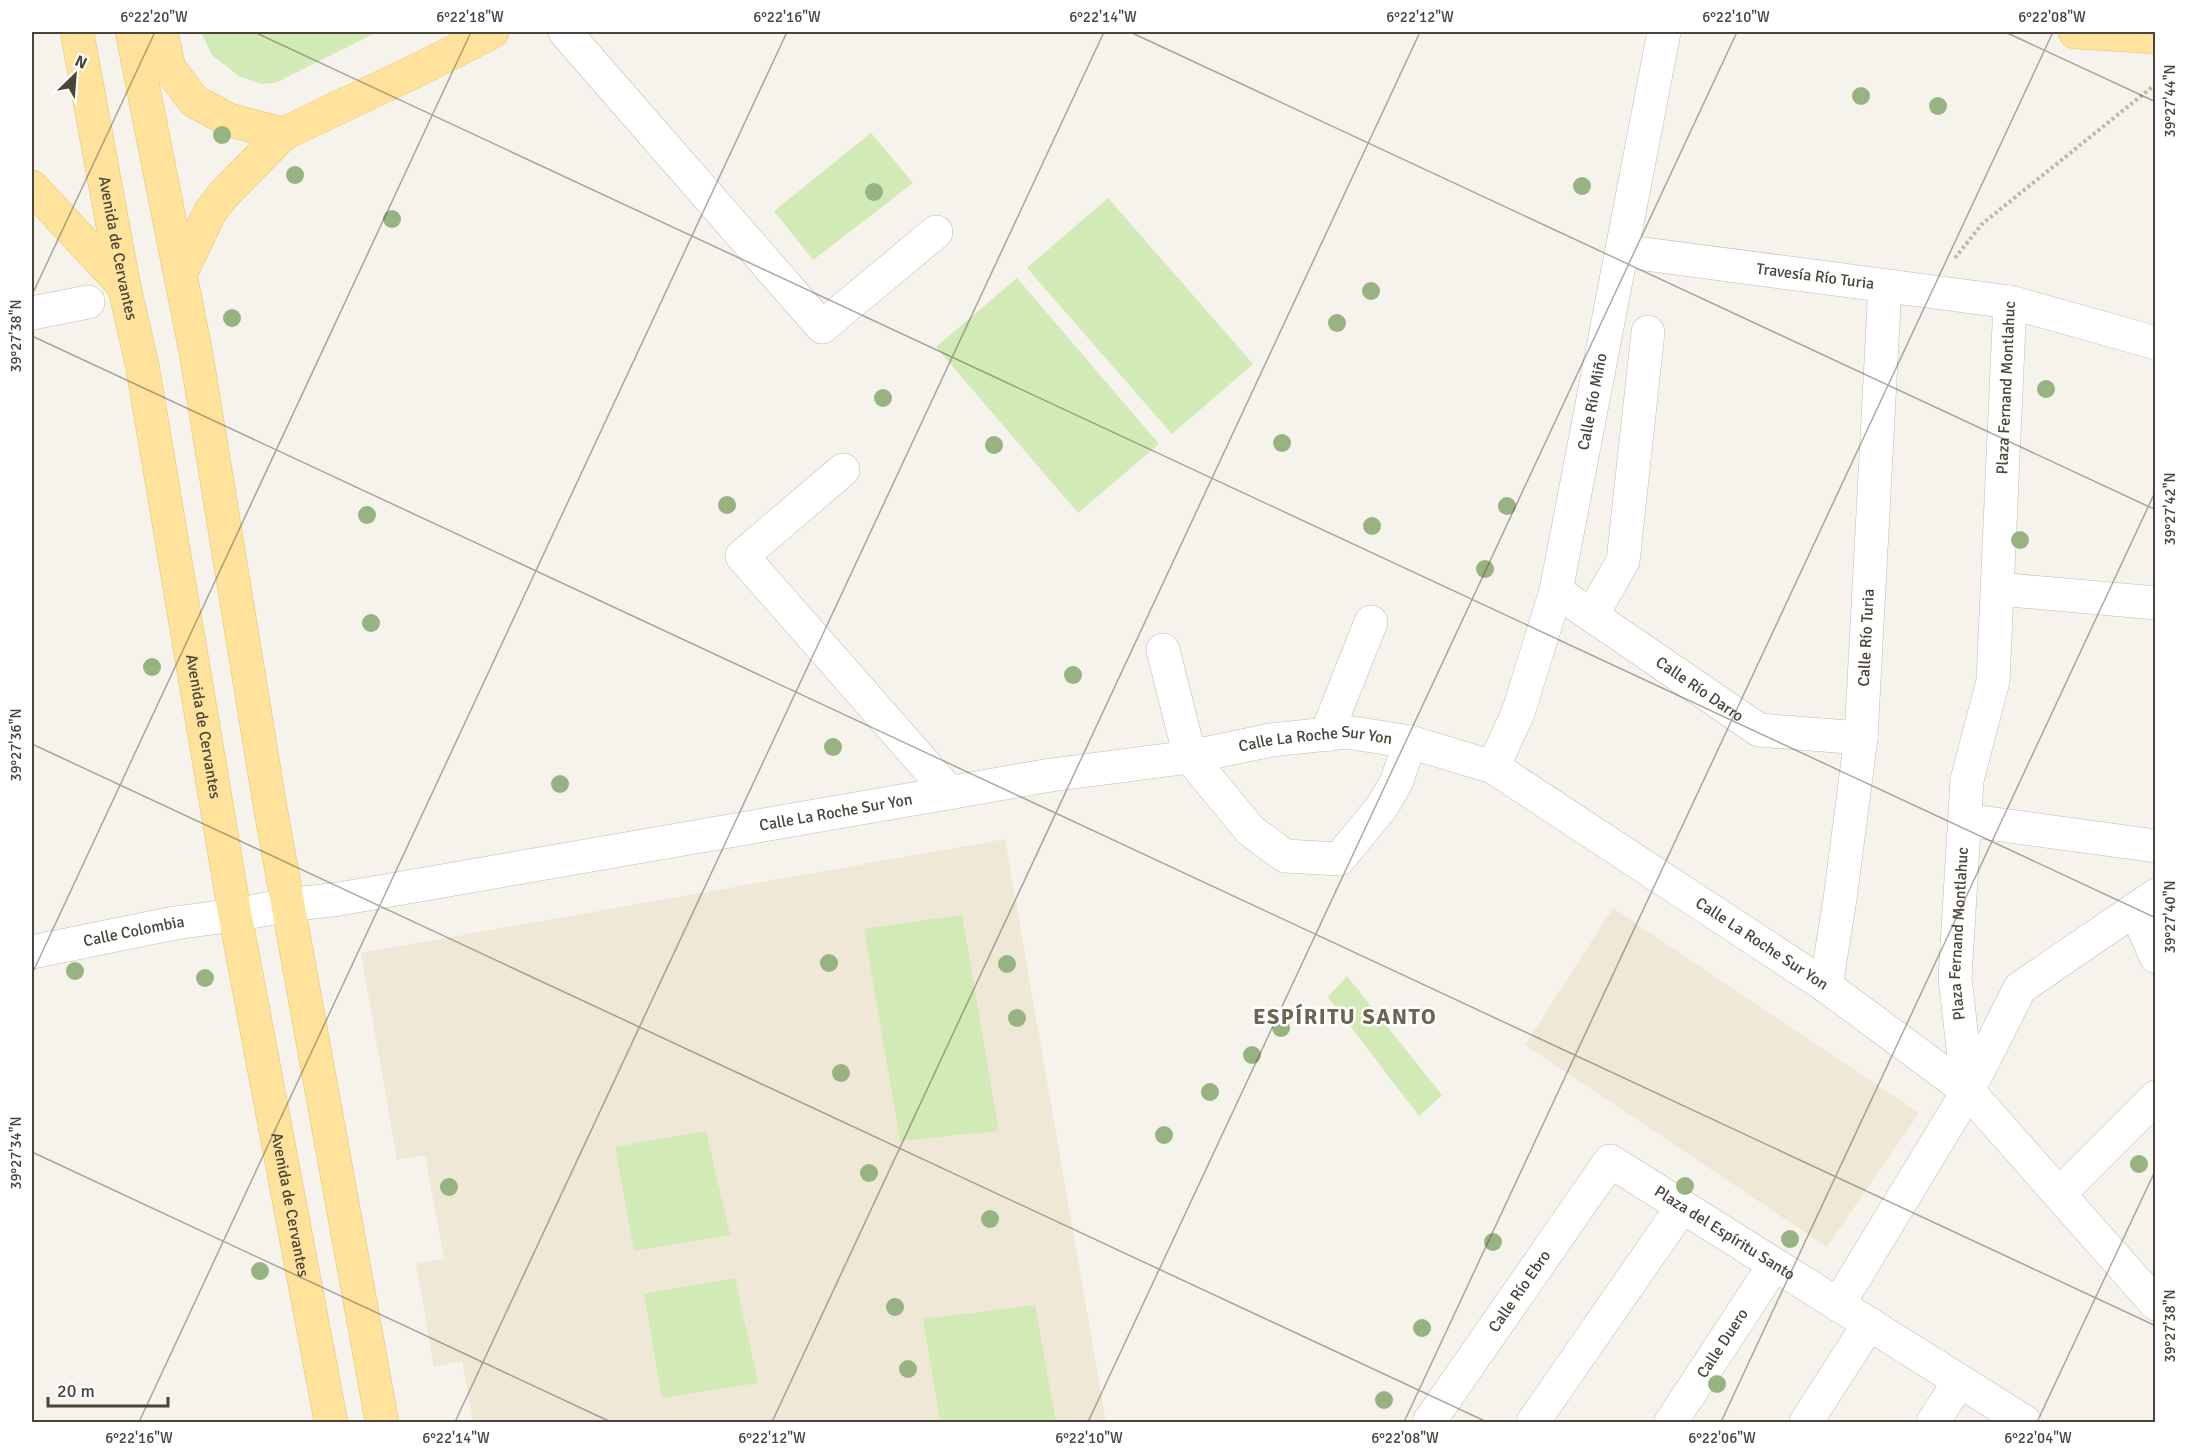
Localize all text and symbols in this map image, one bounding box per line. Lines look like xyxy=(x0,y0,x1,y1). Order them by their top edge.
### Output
text: 6°22'20"W xyxy=(120,8,188,26)
text: 6°22'18"W xyxy=(436,8,504,26)
text: 6°22'16"W xyxy=(753,8,821,26)
text: 6°22'14"W xyxy=(1069,8,1137,26)
text: 6°22'12"W xyxy=(1386,8,1454,26)
text: 6°22'10"W xyxy=(1702,8,1770,26)
text: 6°22'08"W xyxy=(2018,8,2086,26)
north arrow xyxy=(45,45,105,105)
text: N xyxy=(72,51,90,74)
text: 39°27'44"N xyxy=(2161,64,2179,138)
street label: Avenida de Cervantes xyxy=(94,175,142,322)
street label: Travesía Río Turia xyxy=(1755,259,1875,294)
text: 39°27'38"N xyxy=(7,299,25,373)
street label: Plaza Fernand Montlahuc xyxy=(1992,301,2020,475)
street label: Calle Río Miño xyxy=(1573,352,1612,452)
text: 39°27'42"N xyxy=(2161,472,2179,546)
street label: Calle Río Turia xyxy=(1854,588,1879,687)
street label: Calle Río Darro xyxy=(1652,652,1747,726)
street label: Avenida de Cervantes xyxy=(181,653,225,800)
text: 39°27'36"N xyxy=(7,708,25,782)
street label: Calle La Roche Sur Yon xyxy=(1237,722,1394,757)
street label: Calle La Roche Sur Yon xyxy=(758,789,914,836)
street label: Plaza Fernand Montlahuc xyxy=(1945,847,1973,1021)
text: 39°27'40"N xyxy=(2161,880,2179,954)
street label: Calle La Roche Sur Yon xyxy=(1692,893,1832,995)
street label: Calle Colombia xyxy=(82,912,186,951)
district label: ESPÍRITU SANTO xyxy=(1253,1003,1437,1030)
text: 39°27'34"N xyxy=(7,1116,25,1190)
street label: Avenida de Cervantes xyxy=(266,1131,313,1278)
street label: Plaza del Espíritu Santo xyxy=(1651,1181,1799,1285)
street label: Calle Río Ebro xyxy=(1484,1246,1555,1336)
text: 39°27'38"N xyxy=(2161,1289,2179,1363)
street label: Calle Duero xyxy=(1692,1305,1753,1382)
scale bar xyxy=(48,1370,168,1408)
text: 20 m xyxy=(57,1380,95,1402)
text: 6°22'16"W xyxy=(105,1429,173,1447)
text: 6°22'14"W xyxy=(422,1429,490,1447)
text: 6°22'12"W xyxy=(738,1429,806,1447)
text: 6°22'10"W xyxy=(1055,1429,1123,1447)
text: 6°22'08"W xyxy=(1371,1429,1439,1447)
text: 6°22'06"W xyxy=(1688,1429,1756,1447)
text: 6°22'04"W xyxy=(2004,1429,2072,1447)

